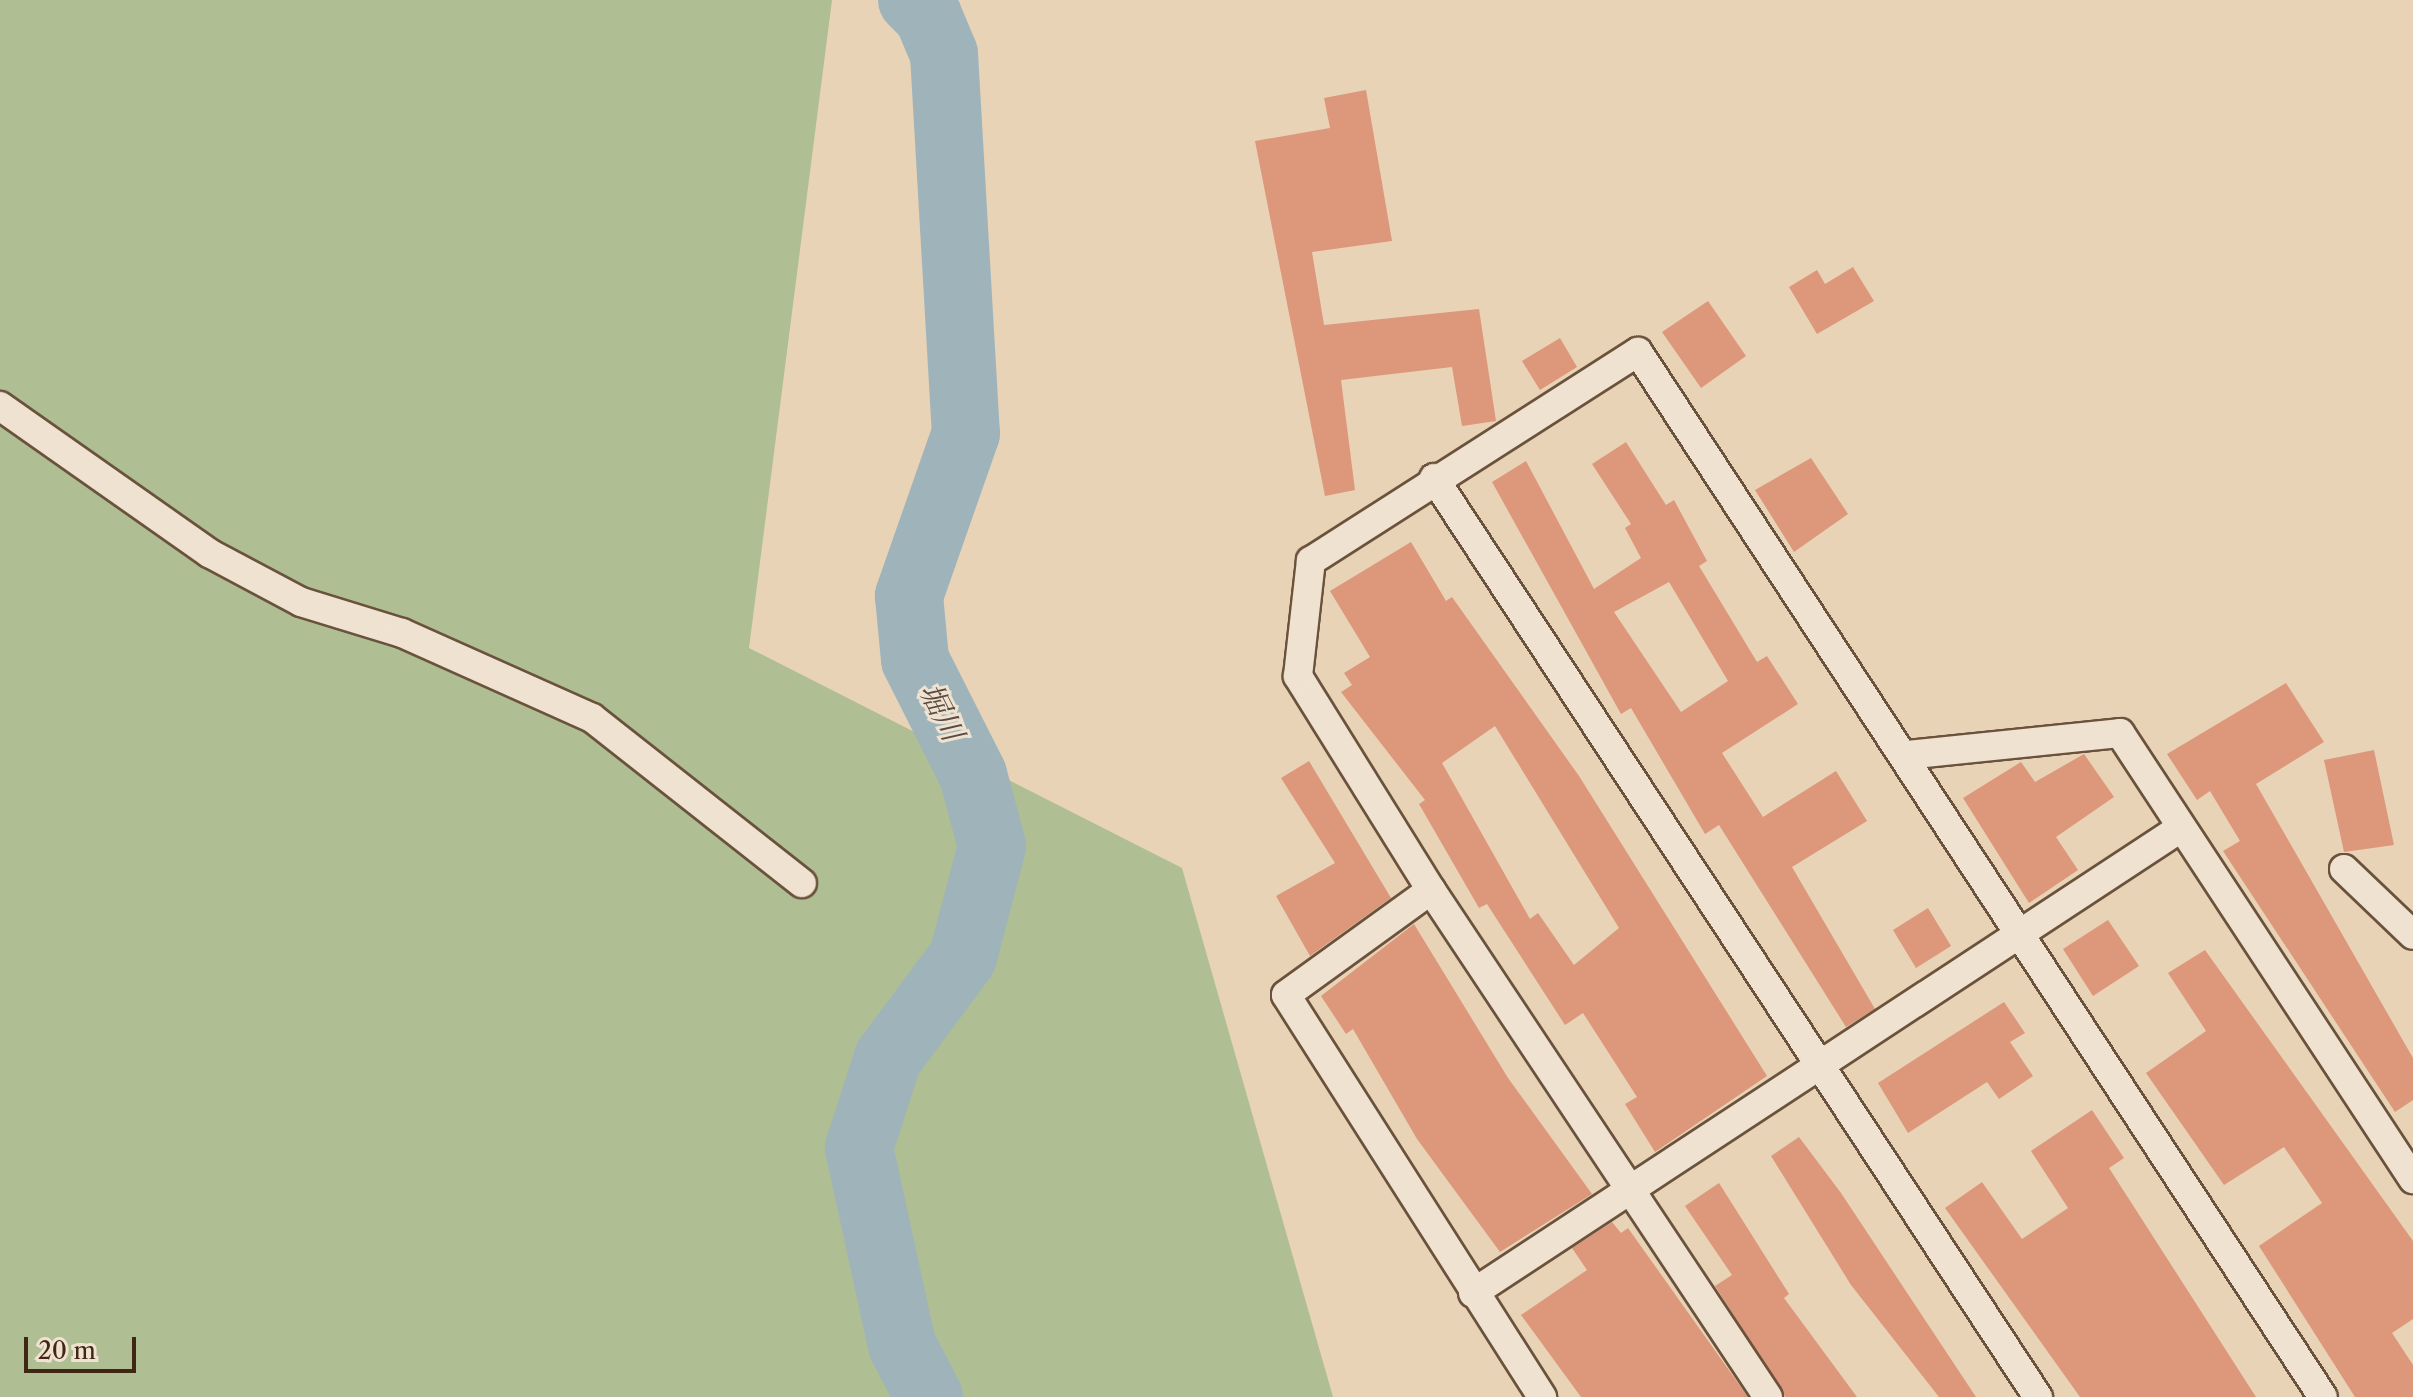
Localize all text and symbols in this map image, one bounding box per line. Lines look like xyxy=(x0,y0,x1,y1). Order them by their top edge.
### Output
water label: 堀川 xyxy=(911,677,971,747)
scale bar xyxy=(28,1321,140,1371)
text: 20 m xyxy=(38,1336,96,1365)

